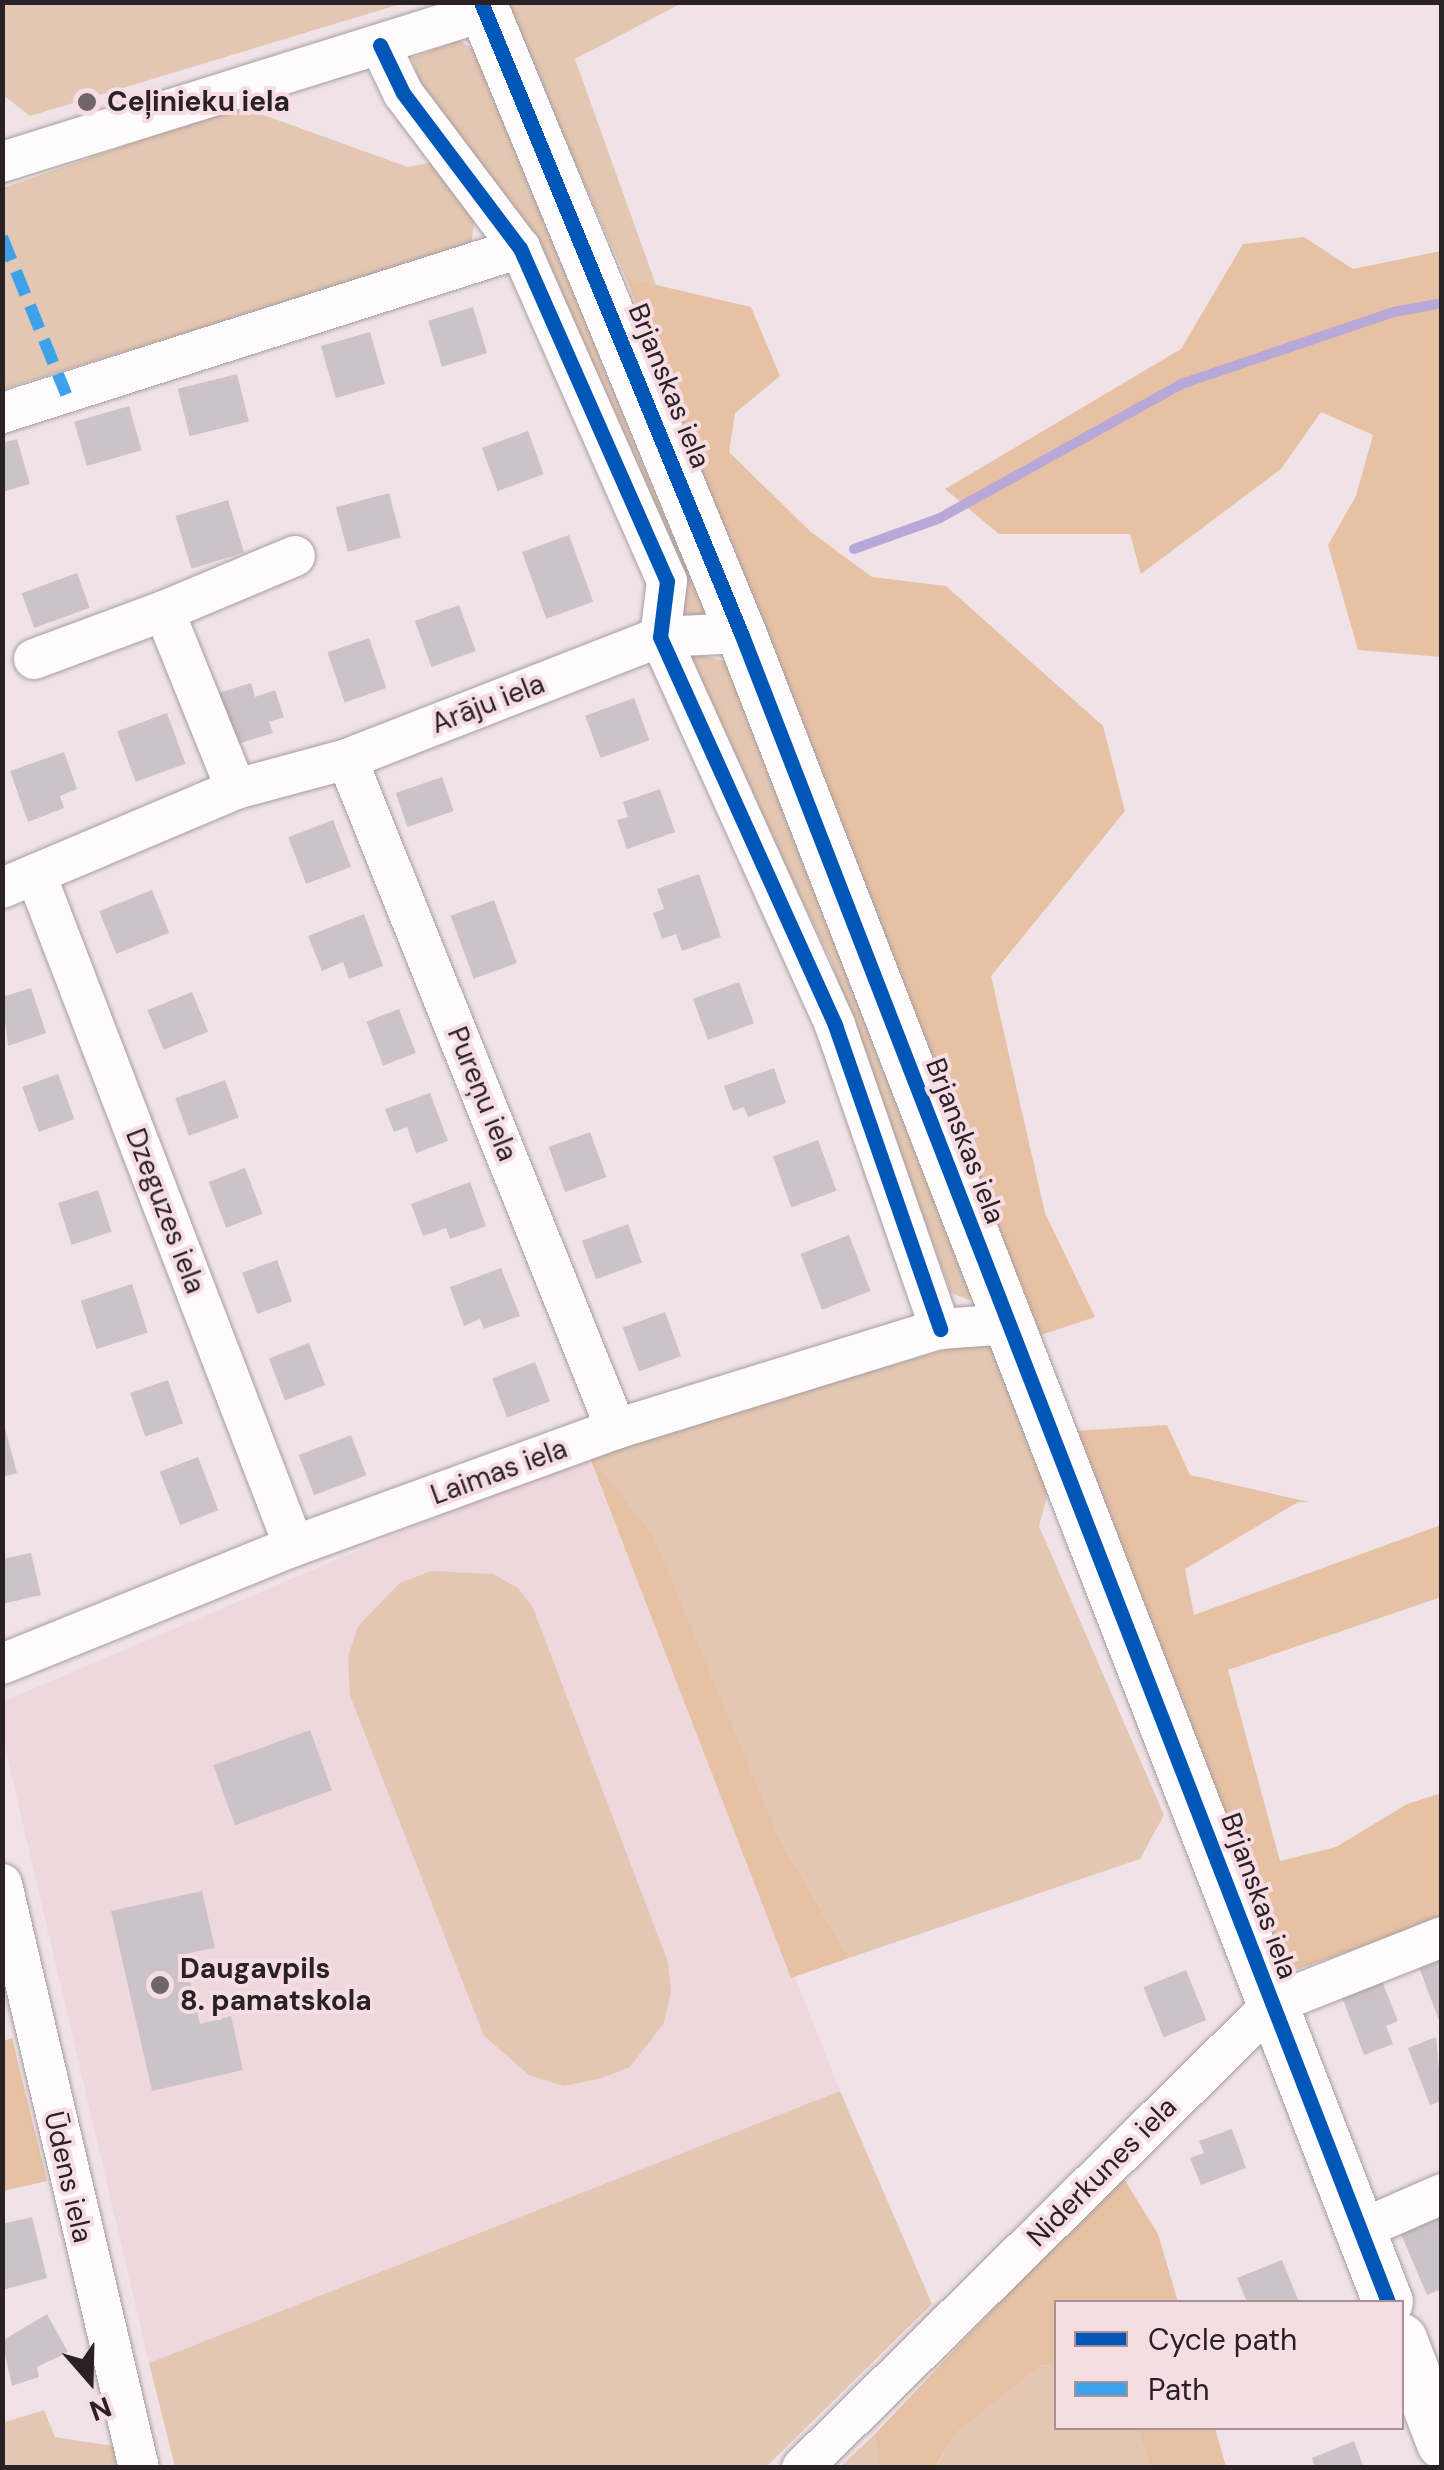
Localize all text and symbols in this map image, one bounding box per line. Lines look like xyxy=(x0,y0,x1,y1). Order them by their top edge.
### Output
place label: Ceļinieku iela xyxy=(107,85,290,119)
marker: Ceļinieku iela xyxy=(76,91,98,113)
street label: Brjanskas iela xyxy=(621,299,717,473)
street label: Arāju iela xyxy=(427,667,549,741)
street label: Pureņu iela xyxy=(440,1022,524,1166)
street label: Brjanskas iela xyxy=(918,1054,1012,1228)
street label: Dzeguzes iela xyxy=(118,1124,212,1298)
street label: Laimas iela xyxy=(426,1432,572,1512)
street label: Brjanskas iela xyxy=(1213,1808,1305,1984)
place label: Daugavpils 8. pamatskola xyxy=(180,1952,372,2018)
marker: Daugavpils 8. pamatskola xyxy=(149,1974,171,1996)
street label: Niderkunes iela xyxy=(1020,2090,1184,2254)
street label: Ūdens iela xyxy=(37,2108,99,2246)
legend xyxy=(1054,2300,1404,2430)
text: Cycle path xyxy=(1148,2320,1297,2359)
north arrow xyxy=(40,2330,140,2430)
text: Path xyxy=(1148,2370,1210,2409)
text: N xyxy=(85,2388,116,2430)

